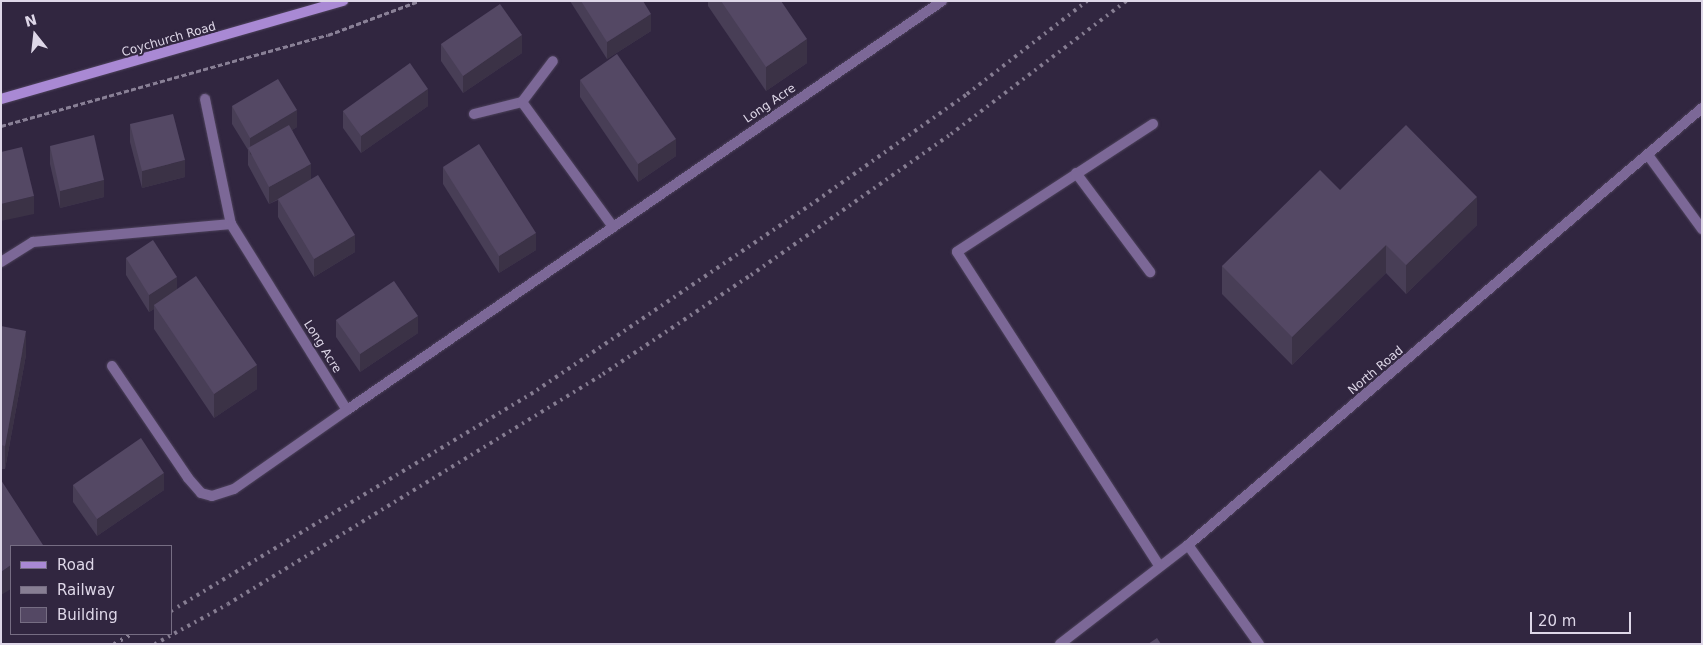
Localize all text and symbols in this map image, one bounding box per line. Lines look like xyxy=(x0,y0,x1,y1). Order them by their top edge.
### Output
north arrow xyxy=(10,10,60,60)
text: N xyxy=(23,11,39,30)
street label: Coychurch Road xyxy=(120,20,218,60)
street label: Long Acre xyxy=(741,81,799,127)
street label: Long Acre xyxy=(300,318,344,376)
street label: North Road xyxy=(1346,344,1406,398)
legend xyxy=(10,545,172,635)
text: Road xyxy=(57,556,95,574)
text: Railway xyxy=(57,581,115,599)
scale bar xyxy=(1533,602,1634,634)
text: Building xyxy=(57,606,118,624)
text: 20 m xyxy=(1538,612,1576,630)

